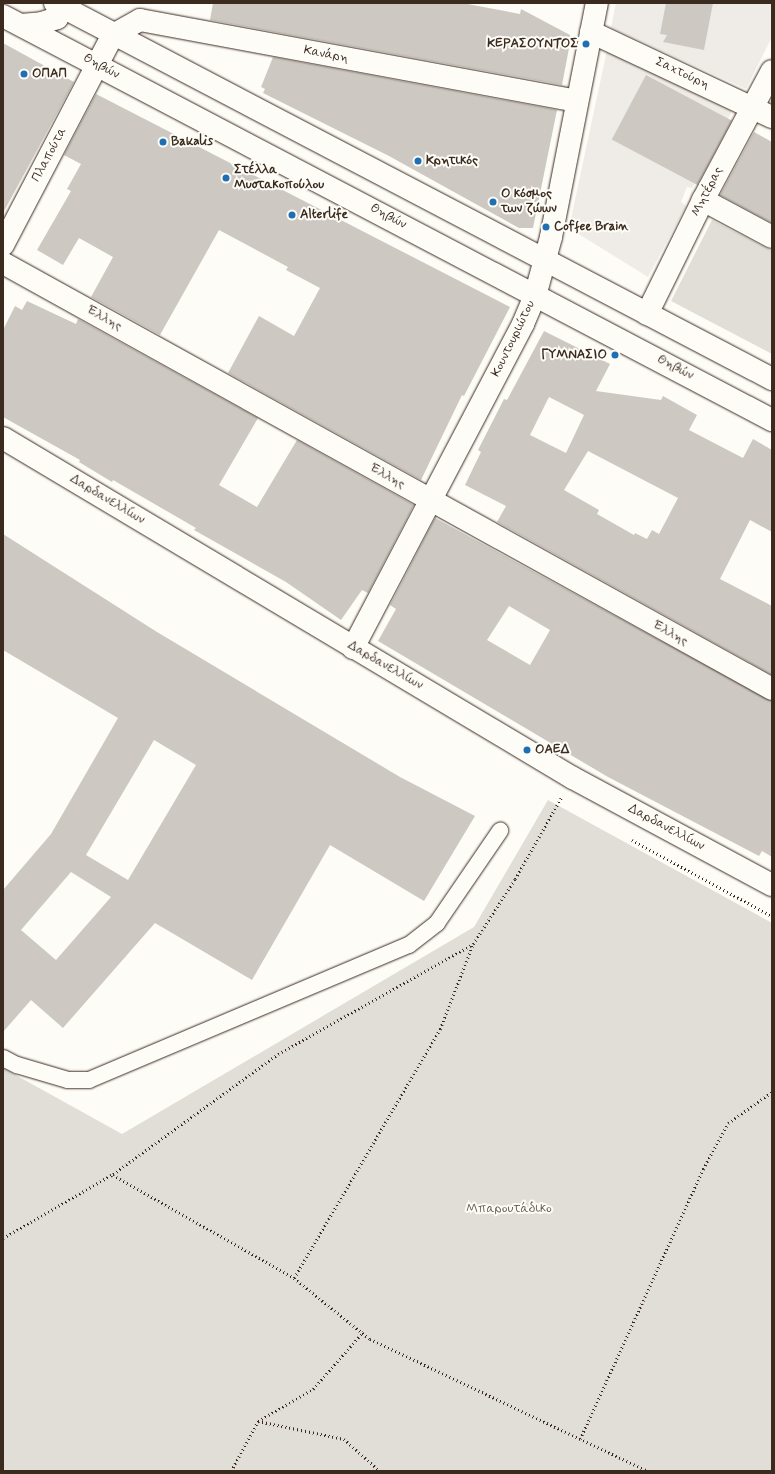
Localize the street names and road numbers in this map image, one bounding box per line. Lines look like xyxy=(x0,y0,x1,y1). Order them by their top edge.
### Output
street label: Κανάρη xyxy=(302,43,350,67)
street label: Θηβών xyxy=(80,51,122,83)
street label: Σαχτούρη xyxy=(652,55,712,93)
street label: Πλαπούτα xyxy=(29,125,71,185)
street label: Μητέρας xyxy=(689,165,727,219)
street label: Θηβών xyxy=(367,201,409,233)
street label: Κουντουριώτου xyxy=(489,298,539,380)
street label: Έλλης xyxy=(84,303,124,335)
street label: Θηβών xyxy=(654,352,696,384)
street label: Έλλης xyxy=(367,461,407,493)
street label: Δαρδανελλίων xyxy=(67,472,147,528)
street label: Έλλης xyxy=(650,618,690,650)
street label: Δαρδανελλίων xyxy=(345,638,425,694)
street label: Δαρδανελλίων xyxy=(625,801,707,855)

